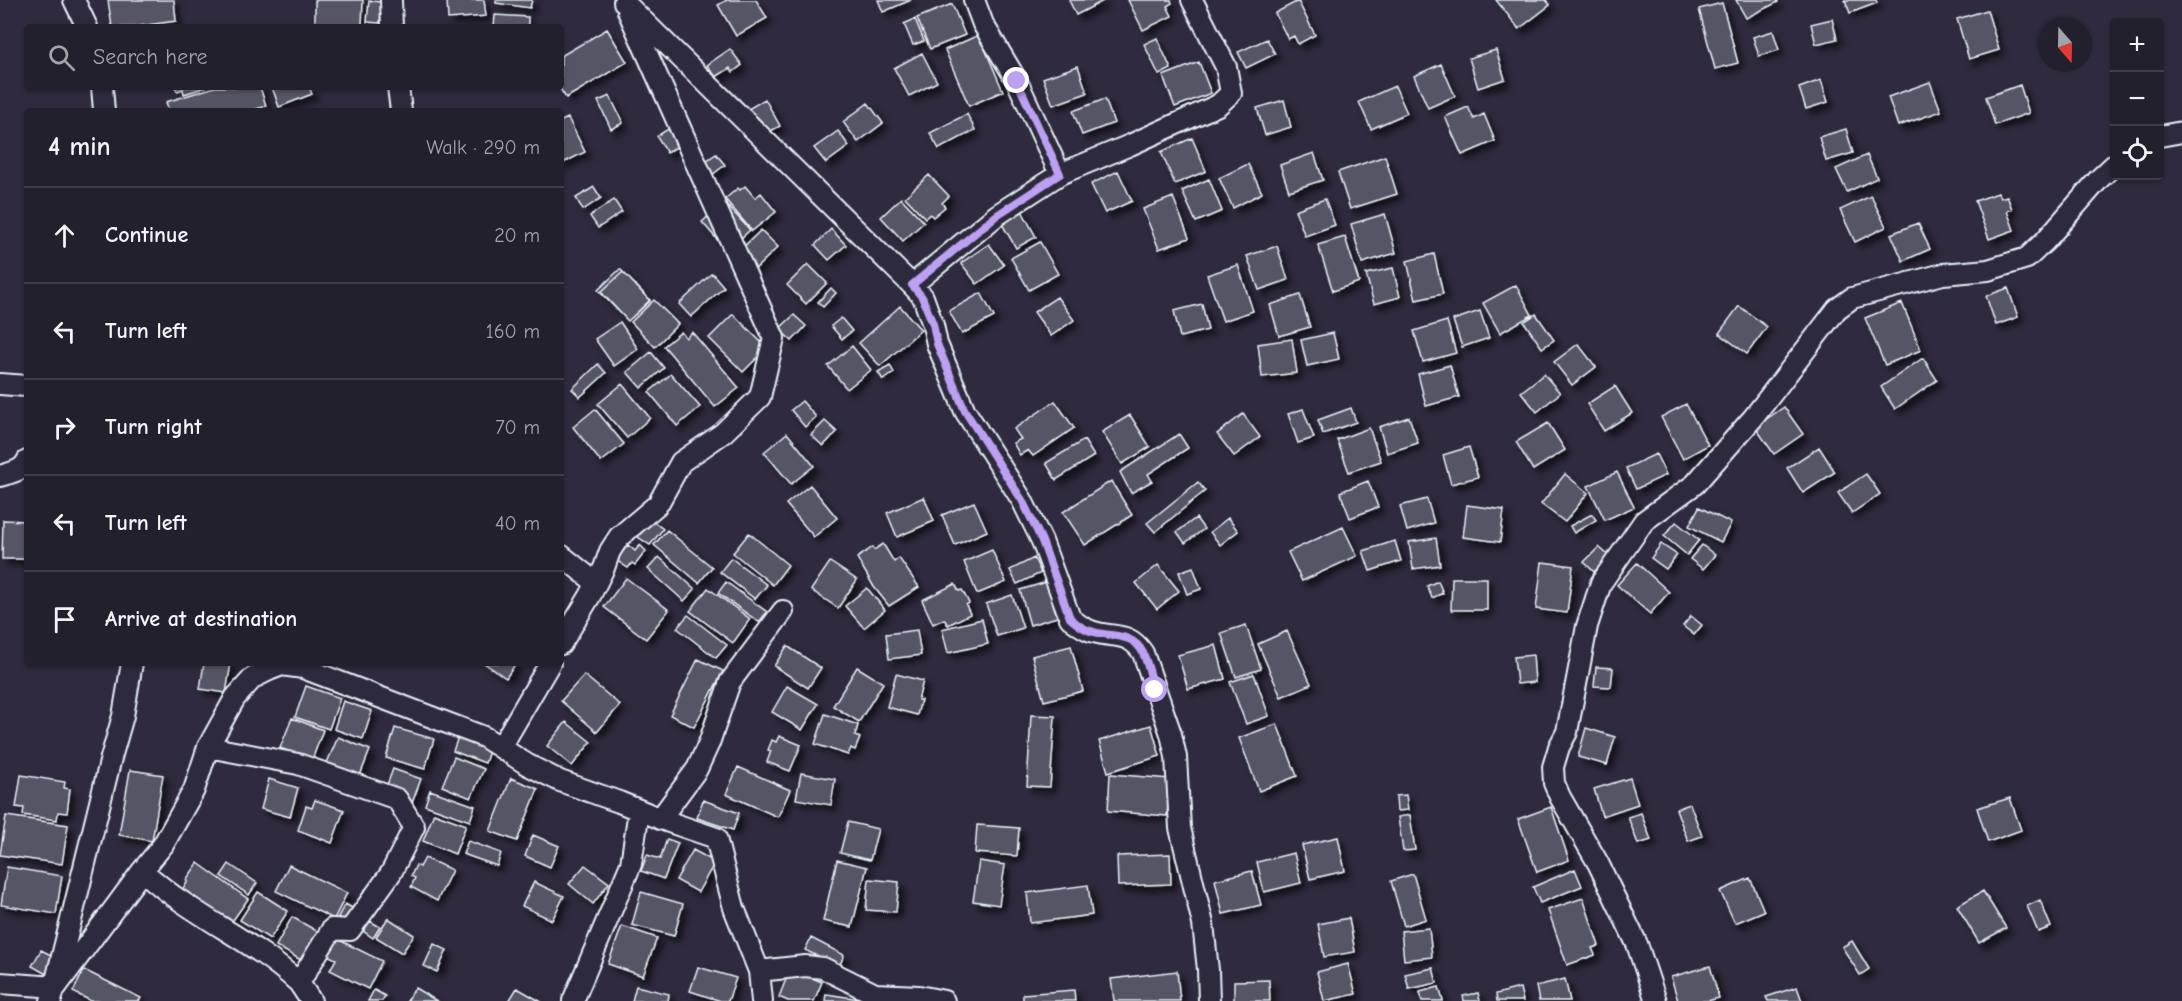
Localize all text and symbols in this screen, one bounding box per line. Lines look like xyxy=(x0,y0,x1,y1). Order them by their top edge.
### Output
north arrow xyxy=(2038,18,2092,72)
map controls xyxy=(2110,18,2164,180)
button: + xyxy=(2110,18,2164,72)
search box xyxy=(24,24,564,90)
icon: search xyxy=(45,41,78,74)
text: Search here xyxy=(93,44,208,70)
route end xyxy=(1003,67,1029,93)
button: − xyxy=(2110,72,2164,126)
button: locate xyxy=(2110,126,2164,180)
text: 4 min xyxy=(48,132,111,162)
text: Walk · 290 m xyxy=(426,136,540,159)
icon: ahead xyxy=(48,219,81,252)
text: Continue xyxy=(105,222,188,248)
text: 20 m xyxy=(494,224,540,247)
icon: left xyxy=(48,315,81,348)
text: Turn left xyxy=(105,318,187,344)
text: 160 m xyxy=(486,320,540,343)
icon: right xyxy=(48,411,81,444)
text: Turn right xyxy=(105,414,202,440)
text: 70 m xyxy=(495,416,540,439)
icon: left xyxy=(48,507,81,540)
text: Turn left xyxy=(105,510,187,536)
text: 40 m xyxy=(495,512,540,535)
icon: arrive xyxy=(48,603,81,636)
text: Arrive at destination xyxy=(105,606,297,632)
route start xyxy=(1141,676,1167,702)

